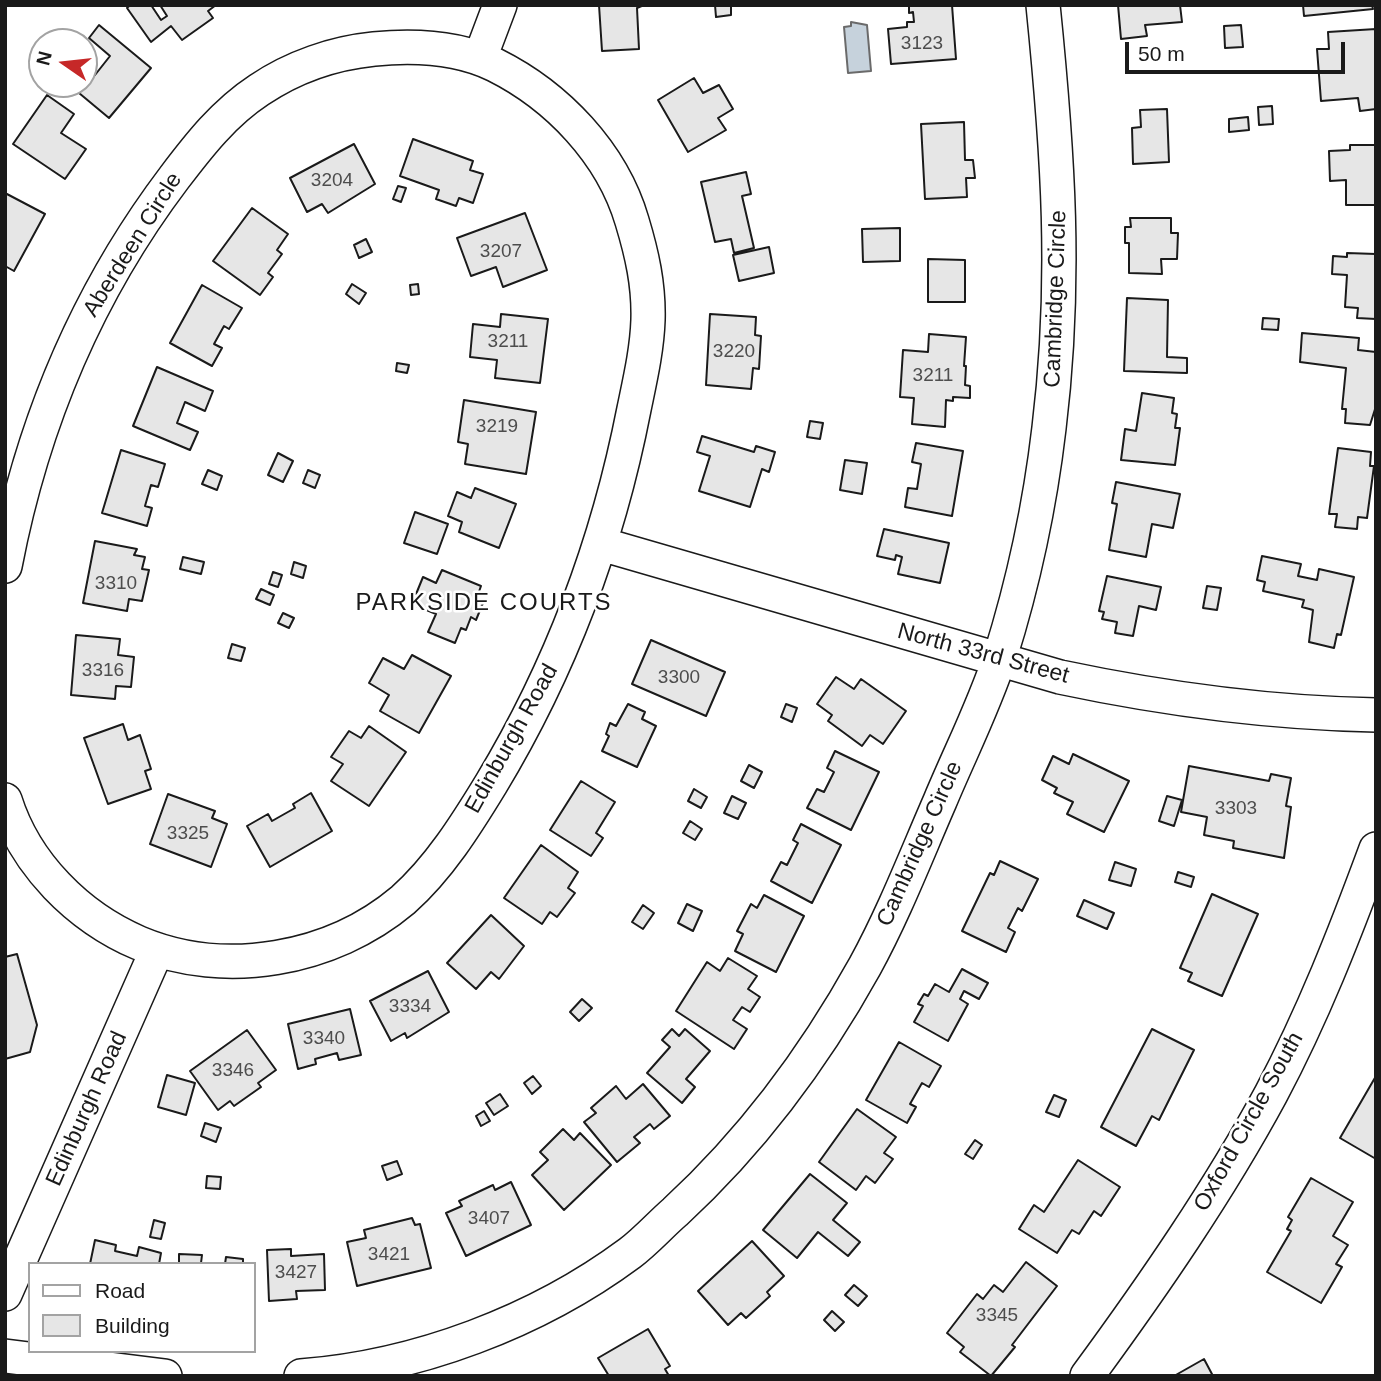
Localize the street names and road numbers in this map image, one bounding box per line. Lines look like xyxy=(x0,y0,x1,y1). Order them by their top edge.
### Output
street label: Aberdeen Circle xyxy=(78,168,188,322)
street label: Cambridge Circle xyxy=(1039,210,1073,388)
street label: North 33rd Street xyxy=(894,618,1072,690)
street label: Edinburgh Road xyxy=(460,660,564,818)
street label: Cambridge Circle xyxy=(871,757,969,931)
street label: Edinburgh Road xyxy=(41,1027,133,1191)
street label: Oxford Circle South xyxy=(1188,1028,1310,1216)

